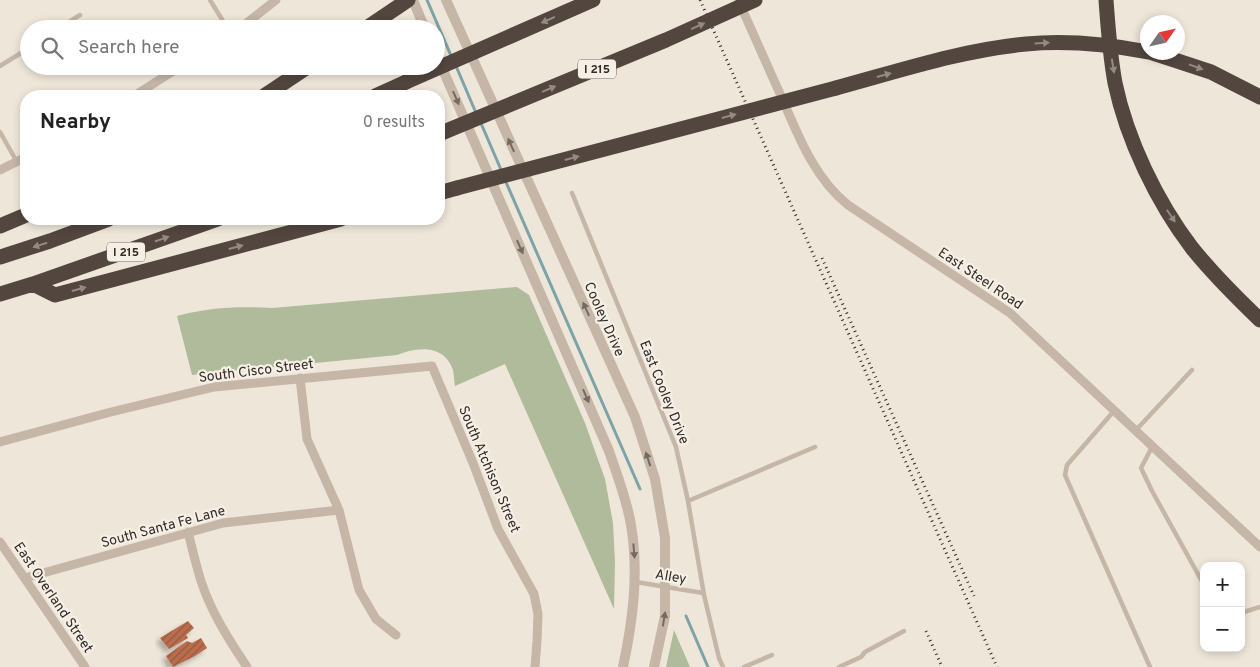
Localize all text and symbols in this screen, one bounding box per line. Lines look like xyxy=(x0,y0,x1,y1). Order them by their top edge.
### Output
north arrow xyxy=(1140,15,1185,60)
one-way arrow xyxy=(541,16,555,24)
search box xyxy=(20,20,445,75)
one-way arrow xyxy=(691,21,705,29)
icon: search xyxy=(38,34,66,62)
text: Search here xyxy=(78,36,180,60)
one-way arrow xyxy=(1035,38,1051,46)
one-way arrow xyxy=(1109,58,1117,74)
road number: I 215 xyxy=(578,60,616,78)
one-way arrow xyxy=(1189,64,1204,71)
one-way arrow xyxy=(876,71,891,79)
one-way arrow xyxy=(542,85,556,93)
one-way arrow xyxy=(452,91,460,105)
text: Nearby xyxy=(40,109,111,136)
one-way arrow xyxy=(722,112,737,120)
text: 0 results xyxy=(363,113,425,133)
one-way arrow xyxy=(507,138,515,152)
one-way arrow xyxy=(564,154,580,162)
one-way arrow xyxy=(1166,210,1176,223)
one-way arrow xyxy=(155,235,170,243)
one-way arrow xyxy=(517,240,525,255)
one-way arrow xyxy=(32,241,47,249)
road number: I 215 xyxy=(107,242,145,262)
one-way arrow xyxy=(228,243,243,251)
street label: East Steel Road xyxy=(934,245,1026,314)
street label: Cooley Drive xyxy=(580,280,628,360)
one-way arrow xyxy=(71,285,86,293)
one-way arrow xyxy=(581,302,589,316)
street label: East Cooley Drive xyxy=(635,338,692,447)
street label: South Cisco Street xyxy=(198,356,315,387)
one-way arrow xyxy=(582,389,590,403)
street label: South Atchison Street xyxy=(454,404,523,536)
one-way arrow xyxy=(644,451,652,466)
street label: South Santa Fe Lane xyxy=(99,503,227,552)
street label: East Overland Street xyxy=(9,539,96,656)
one-way arrow xyxy=(630,543,638,559)
map controls xyxy=(1200,562,1245,652)
button: + xyxy=(1200,562,1245,607)
street label: Alley xyxy=(654,566,688,589)
button: − xyxy=(1200,607,1245,652)
one-way arrow xyxy=(660,611,668,627)

